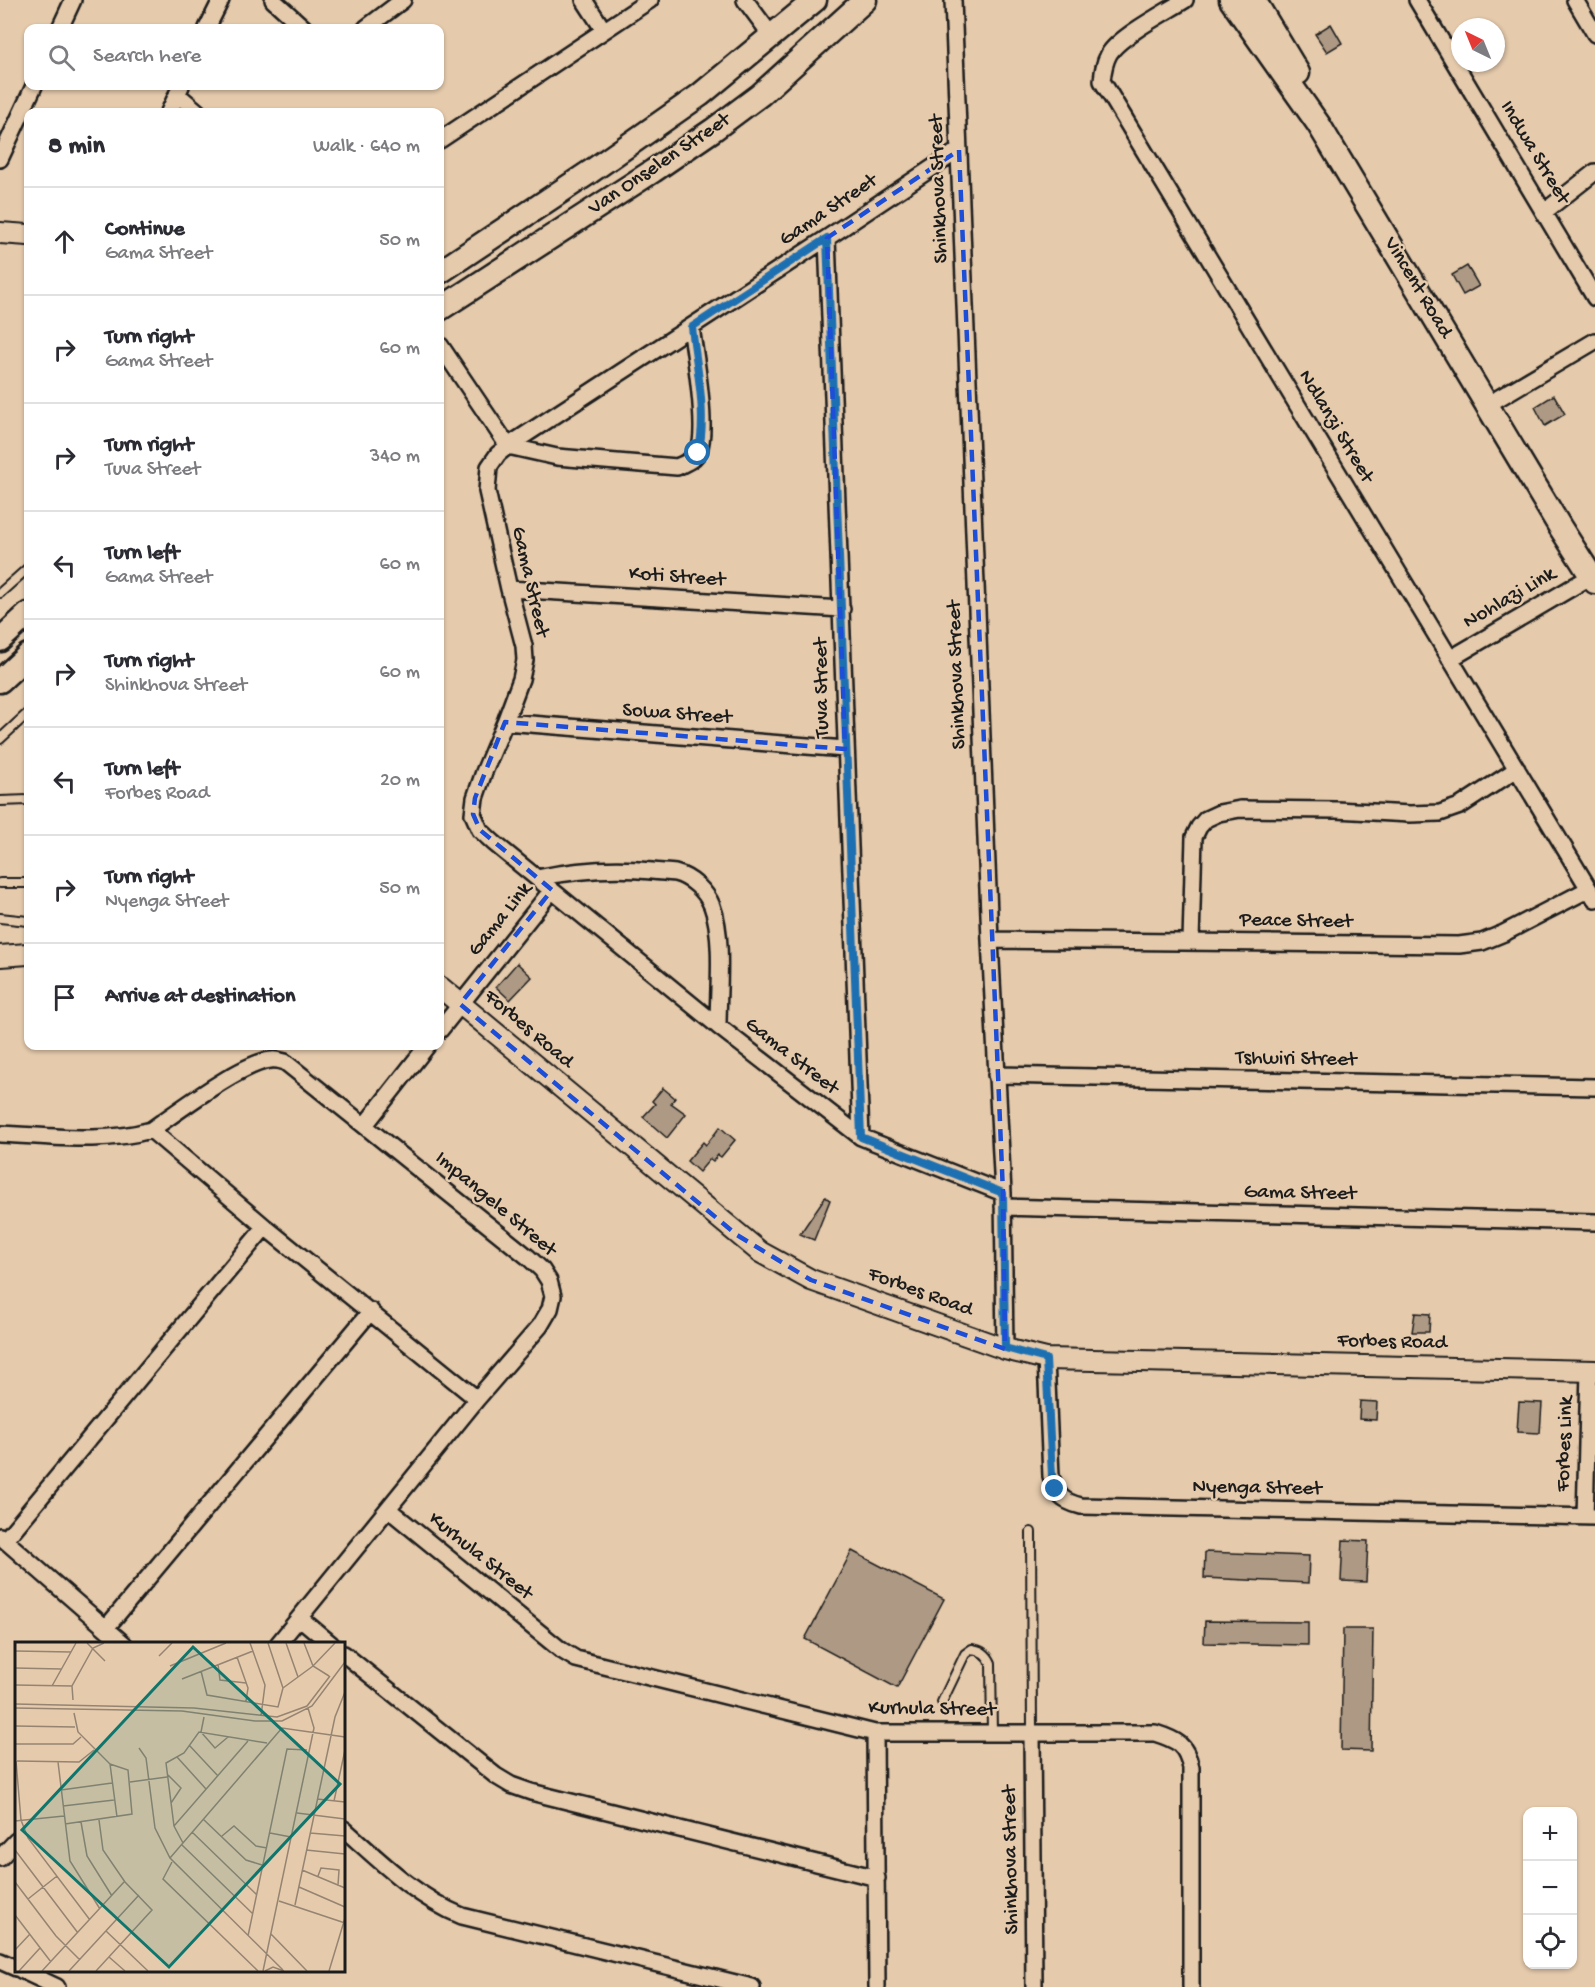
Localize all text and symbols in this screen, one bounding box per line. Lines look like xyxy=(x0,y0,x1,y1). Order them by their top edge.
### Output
north arrow xyxy=(1451,18,1505,72)
search box xyxy=(24,24,444,90)
icon: search xyxy=(45,41,78,74)
text: Search here xyxy=(93,44,201,70)
street label: Indwa Street xyxy=(1493,97,1576,211)
street label: Van Onselen Street xyxy=(583,107,738,222)
street label: Shinkhova Street xyxy=(925,112,955,264)
text: 8 min xyxy=(48,132,105,163)
text: Walk · 640 m xyxy=(313,136,420,159)
street label: Gama Street xyxy=(775,168,885,253)
text: Continue xyxy=(105,217,185,243)
icon: ahead xyxy=(48,225,81,258)
text: 50 m xyxy=(379,230,420,253)
street label: Vincent Road xyxy=(1377,232,1458,345)
text: Gama Street xyxy=(105,243,212,266)
text: Turn right xyxy=(105,325,193,351)
icon: right xyxy=(48,333,81,366)
text: 60 m xyxy=(380,338,420,361)
text: Gama Street xyxy=(105,351,212,374)
street label: Ndlanzi Street xyxy=(1292,366,1380,490)
text: Turn right xyxy=(105,433,193,459)
route start xyxy=(684,439,710,465)
icon: right xyxy=(48,441,81,474)
text: 340 m xyxy=(370,446,420,469)
text: Tuva Street xyxy=(105,459,200,482)
street label: Gama Street xyxy=(504,524,554,642)
text: Turn left xyxy=(105,541,179,567)
icon: left xyxy=(48,549,81,582)
text: 60 m xyxy=(380,554,420,577)
street label: Nohlazi Link xyxy=(1459,561,1563,635)
street label: Koti Street xyxy=(628,562,728,594)
text: Gama Street xyxy=(105,567,212,590)
street label: Shinkhova Street xyxy=(943,598,973,750)
street label: Tuva Street xyxy=(810,635,836,739)
text: Turn right xyxy=(105,649,193,675)
icon: right xyxy=(48,657,81,690)
text: 60 m xyxy=(380,662,420,685)
text: Shinkhova Street xyxy=(105,675,247,698)
street label: Sowa Street xyxy=(621,699,735,731)
text: Turn left xyxy=(105,757,179,783)
icon: left xyxy=(48,765,81,798)
text: 20 m xyxy=(380,770,420,793)
text: Forbes Road xyxy=(105,783,209,806)
text: Turn right xyxy=(105,865,193,891)
icon: right xyxy=(48,873,81,906)
street label: Gama Link xyxy=(464,876,540,962)
text: 50 m xyxy=(379,878,420,901)
text: Nyenga Street xyxy=(105,891,228,914)
street label: Peace Street xyxy=(1238,908,1355,936)
icon: arrive xyxy=(48,981,81,1014)
text: Arrive at destination xyxy=(105,984,295,1010)
street label: Forbes Road xyxy=(477,985,579,1076)
street label: Gama Street xyxy=(739,1013,845,1103)
street label: Tshwiri Street xyxy=(1234,1046,1359,1074)
street label: Impangele Street xyxy=(429,1147,563,1265)
street label: Gama Street xyxy=(1244,1181,1359,1208)
street label: Forbes Road xyxy=(863,1262,977,1324)
street label: Forbes Road xyxy=(1336,1330,1449,1356)
street label: Forbes Link xyxy=(1552,1393,1580,1493)
route end xyxy=(1041,1475,1067,1501)
street label: Nyenga Street xyxy=(1192,1475,1324,1503)
street label: Kurhula Street xyxy=(423,1507,539,1608)
inset map xyxy=(15,1642,345,1972)
street label: Kurhula Street xyxy=(868,1696,998,1724)
street label: Shinkhova Street xyxy=(998,1783,1026,1935)
map controls xyxy=(1523,1807,1577,1969)
button: + xyxy=(1523,1807,1577,1861)
button: − xyxy=(1523,1861,1577,1915)
button: locate xyxy=(1523,1915,1577,1969)

